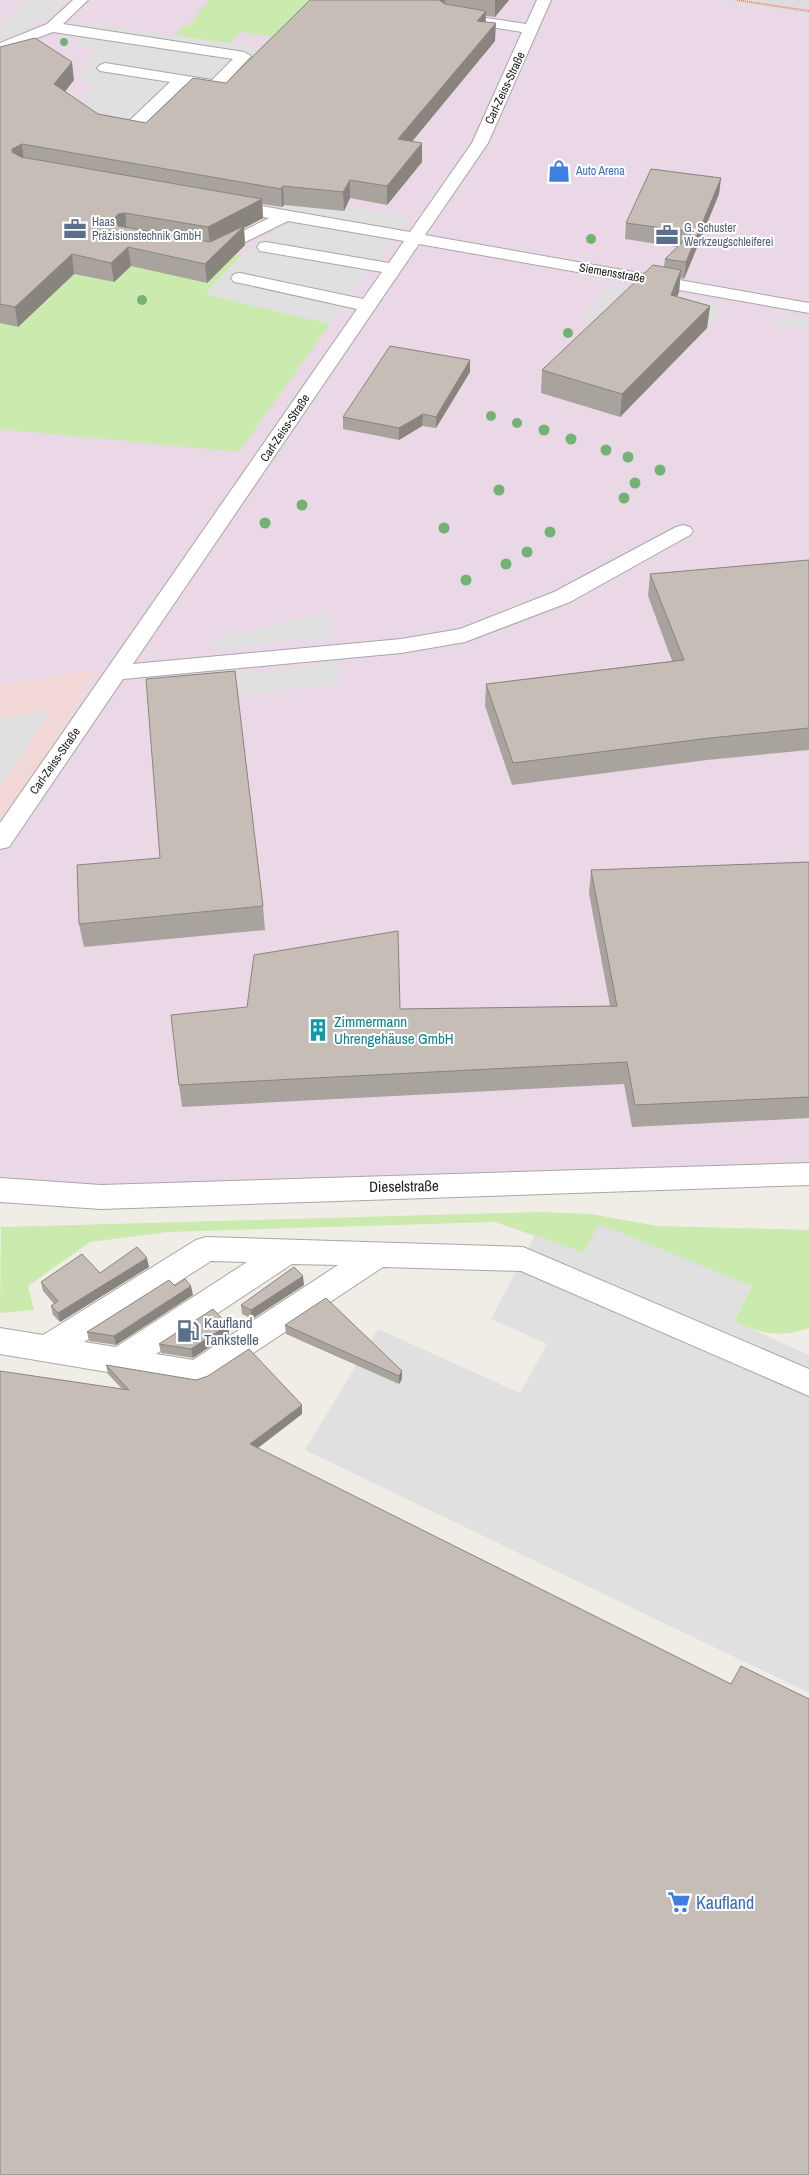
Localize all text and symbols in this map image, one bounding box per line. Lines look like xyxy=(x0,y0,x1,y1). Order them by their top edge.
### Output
street label: Carl-Zeiss-Straße xyxy=(481,49,529,127)
shop icon: Auto Arena xyxy=(546,158,572,184)
place label: Auto Arena xyxy=(575,163,625,179)
place label: Haas Präzisionstechnik GmbH xyxy=(92,214,201,244)
office icon: Haas Präzisionstechnik GmbH xyxy=(62,216,88,242)
place label: G. Schuster Werkzeugschleiferei xyxy=(684,220,774,250)
office icon: G. Schuster Werkzeugschleiferei xyxy=(654,222,680,248)
street label: Siemensstraße xyxy=(578,259,646,287)
street label: Carl-Zeiss-Straße xyxy=(257,391,313,465)
street label: Carl-Zeiss-Straße xyxy=(26,724,84,798)
place label: Zimmermann Uhrengehäuse GmbH xyxy=(334,1011,454,1049)
building icon: Zimmermann Uhrengehäuse GmbH xyxy=(305,1017,331,1043)
street label: Dieselstraße xyxy=(369,1175,439,1197)
place label: Kaufland Tankstelle xyxy=(204,1312,259,1350)
fuel station icon: Kaufland Tankstelle xyxy=(175,1318,201,1344)
supermarket icon: Kaufland xyxy=(666,1889,692,1915)
place label: Kaufland xyxy=(696,1890,754,1915)

